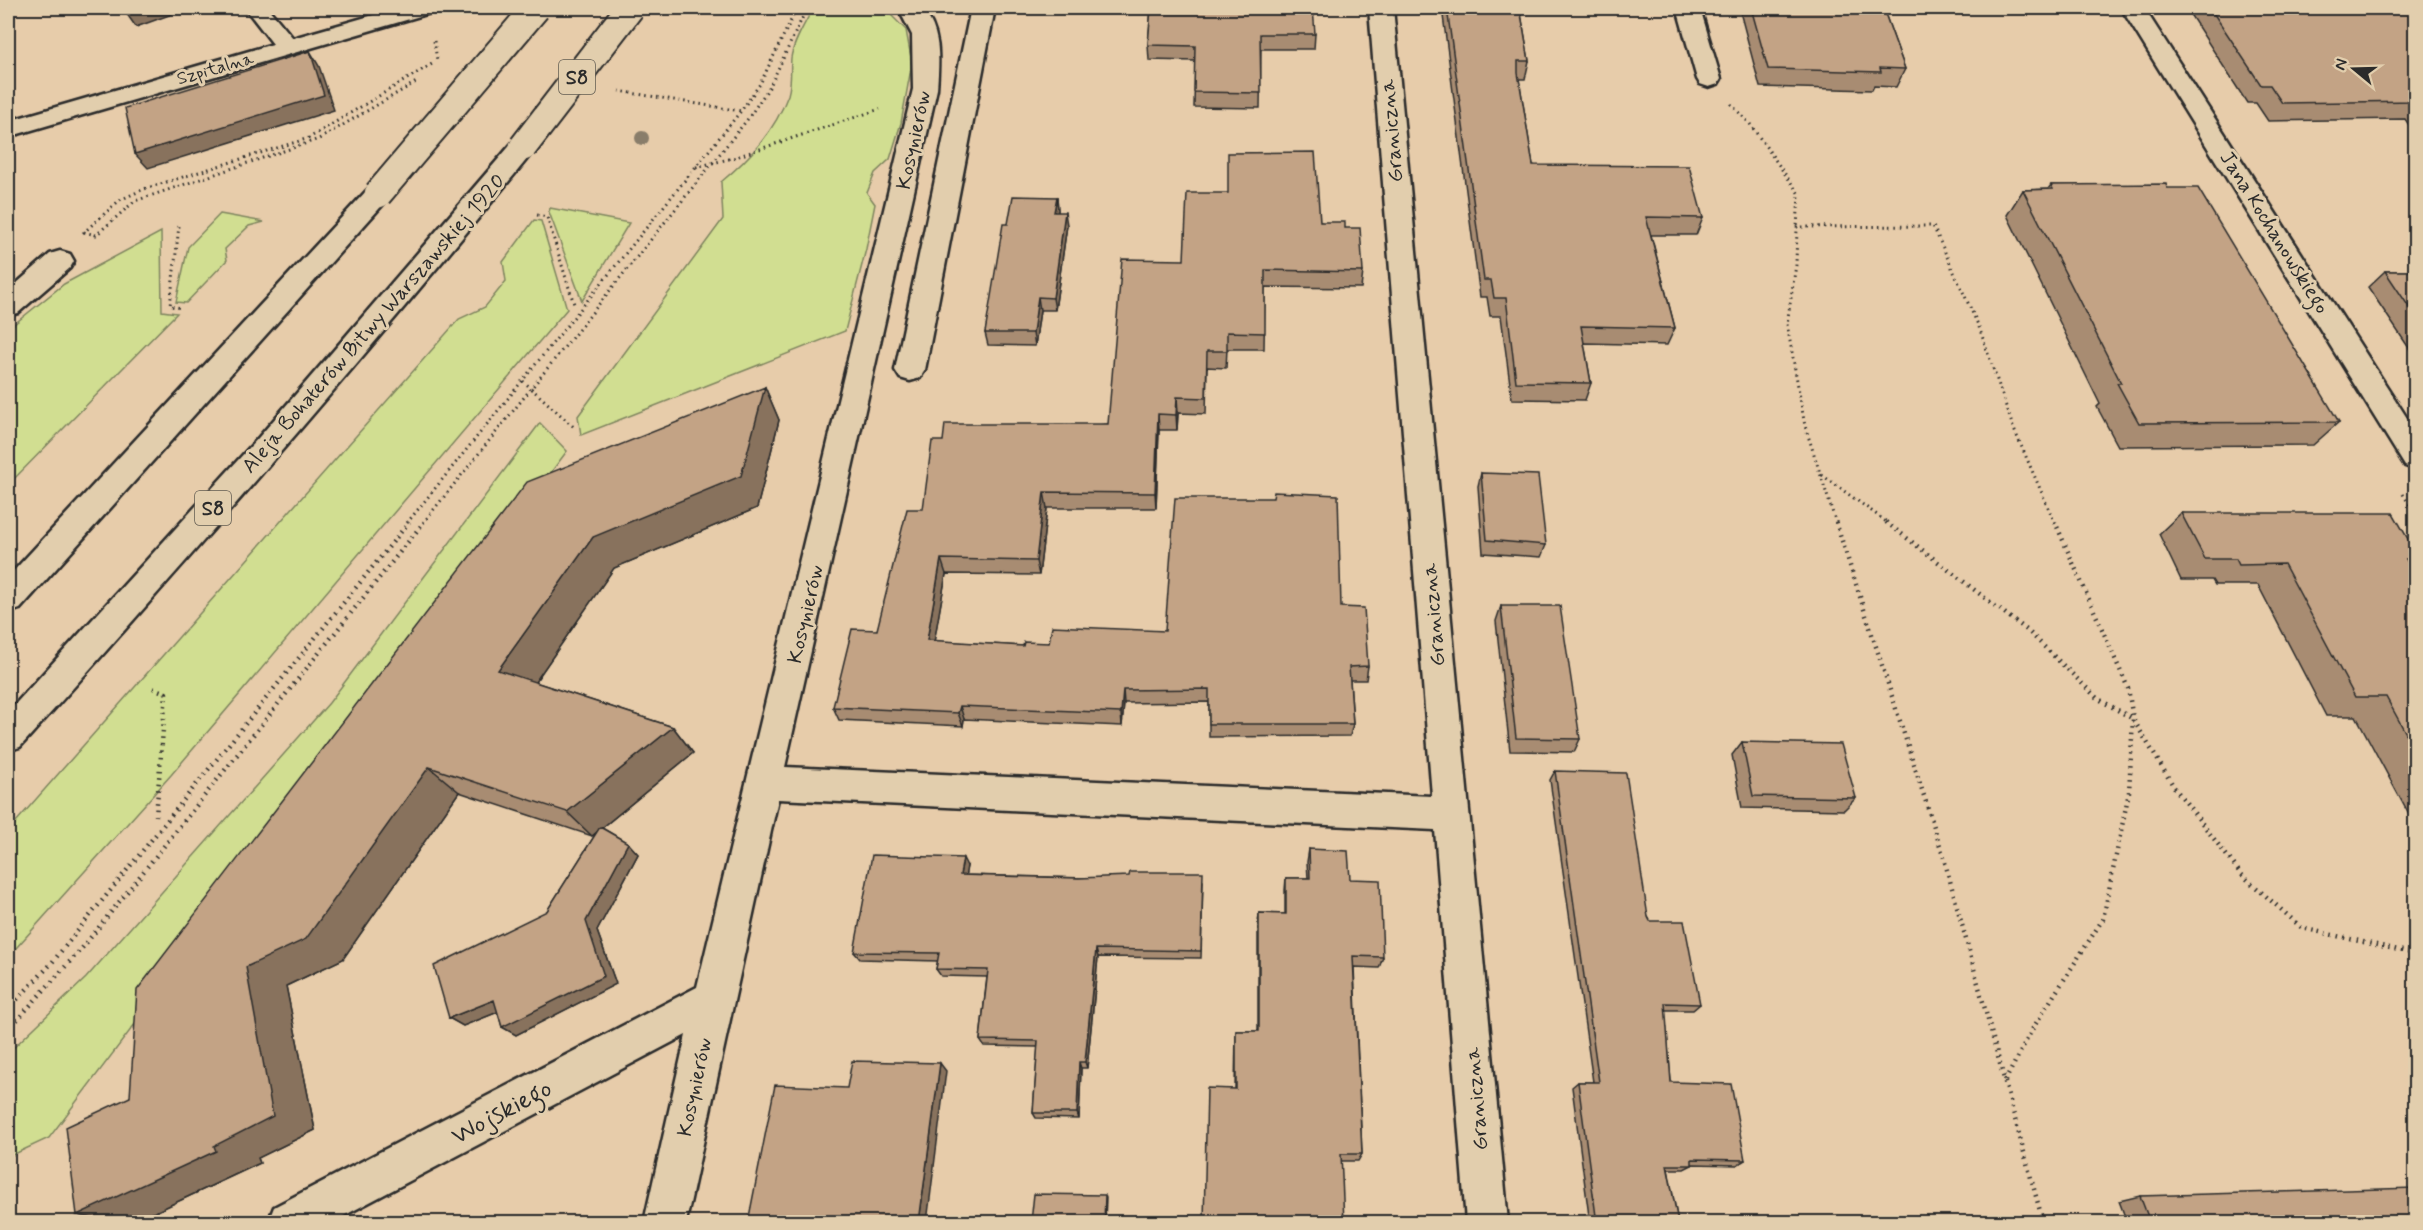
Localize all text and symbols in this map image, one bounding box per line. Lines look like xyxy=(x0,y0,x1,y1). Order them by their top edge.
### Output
north arrow xyxy=(2324,39,2384,99)
street label: Szpitalna xyxy=(174,47,257,91)
text: N xyxy=(2330,56,2353,73)
road number: S8 xyxy=(559,60,595,94)
street label: Graniczna xyxy=(1374,78,1410,183)
street label: Kosynierów xyxy=(890,88,938,192)
street label: Jana Kochanowskiego xyxy=(2211,146,2336,320)
street label: Aleja Bohaterów Bitwy Warszawskiej 1920 xyxy=(236,168,512,479)
road number: S8 xyxy=(195,491,231,525)
street label: Kosynierów xyxy=(781,562,831,666)
street label: Graniczna xyxy=(1416,562,1452,667)
street label: Kosynierów xyxy=(671,1035,719,1139)
street label: Graniczna xyxy=(1459,1046,1495,1151)
street label: Wojskiego xyxy=(446,1072,560,1156)

